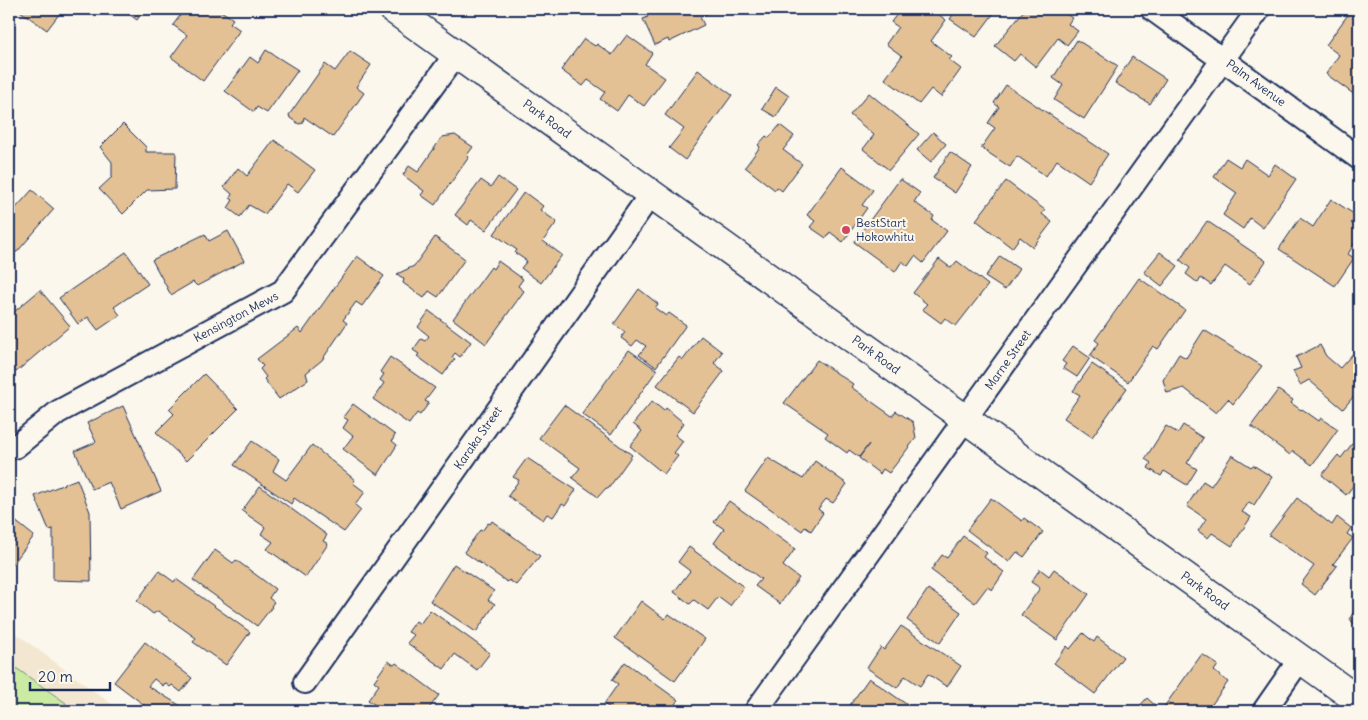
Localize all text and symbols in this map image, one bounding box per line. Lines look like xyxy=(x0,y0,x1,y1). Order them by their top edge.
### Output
street label: Palm Avenue xyxy=(1224,56,1289,109)
street label: Park Road xyxy=(520,96,574,141)
place label: BestStart Hokowhitu xyxy=(856,215,914,244)
marker: BestStart Hokowhitu xyxy=(840,224,852,236)
street label: Kensington Mews xyxy=(191,288,281,345)
street label: Marne Street xyxy=(981,327,1034,393)
street label: Park Road xyxy=(849,332,903,377)
street label: Karaka Street xyxy=(450,403,505,472)
street label: Park Road xyxy=(1178,568,1232,613)
scale bar xyxy=(30,660,110,692)
text: 20 m xyxy=(38,667,73,686)

